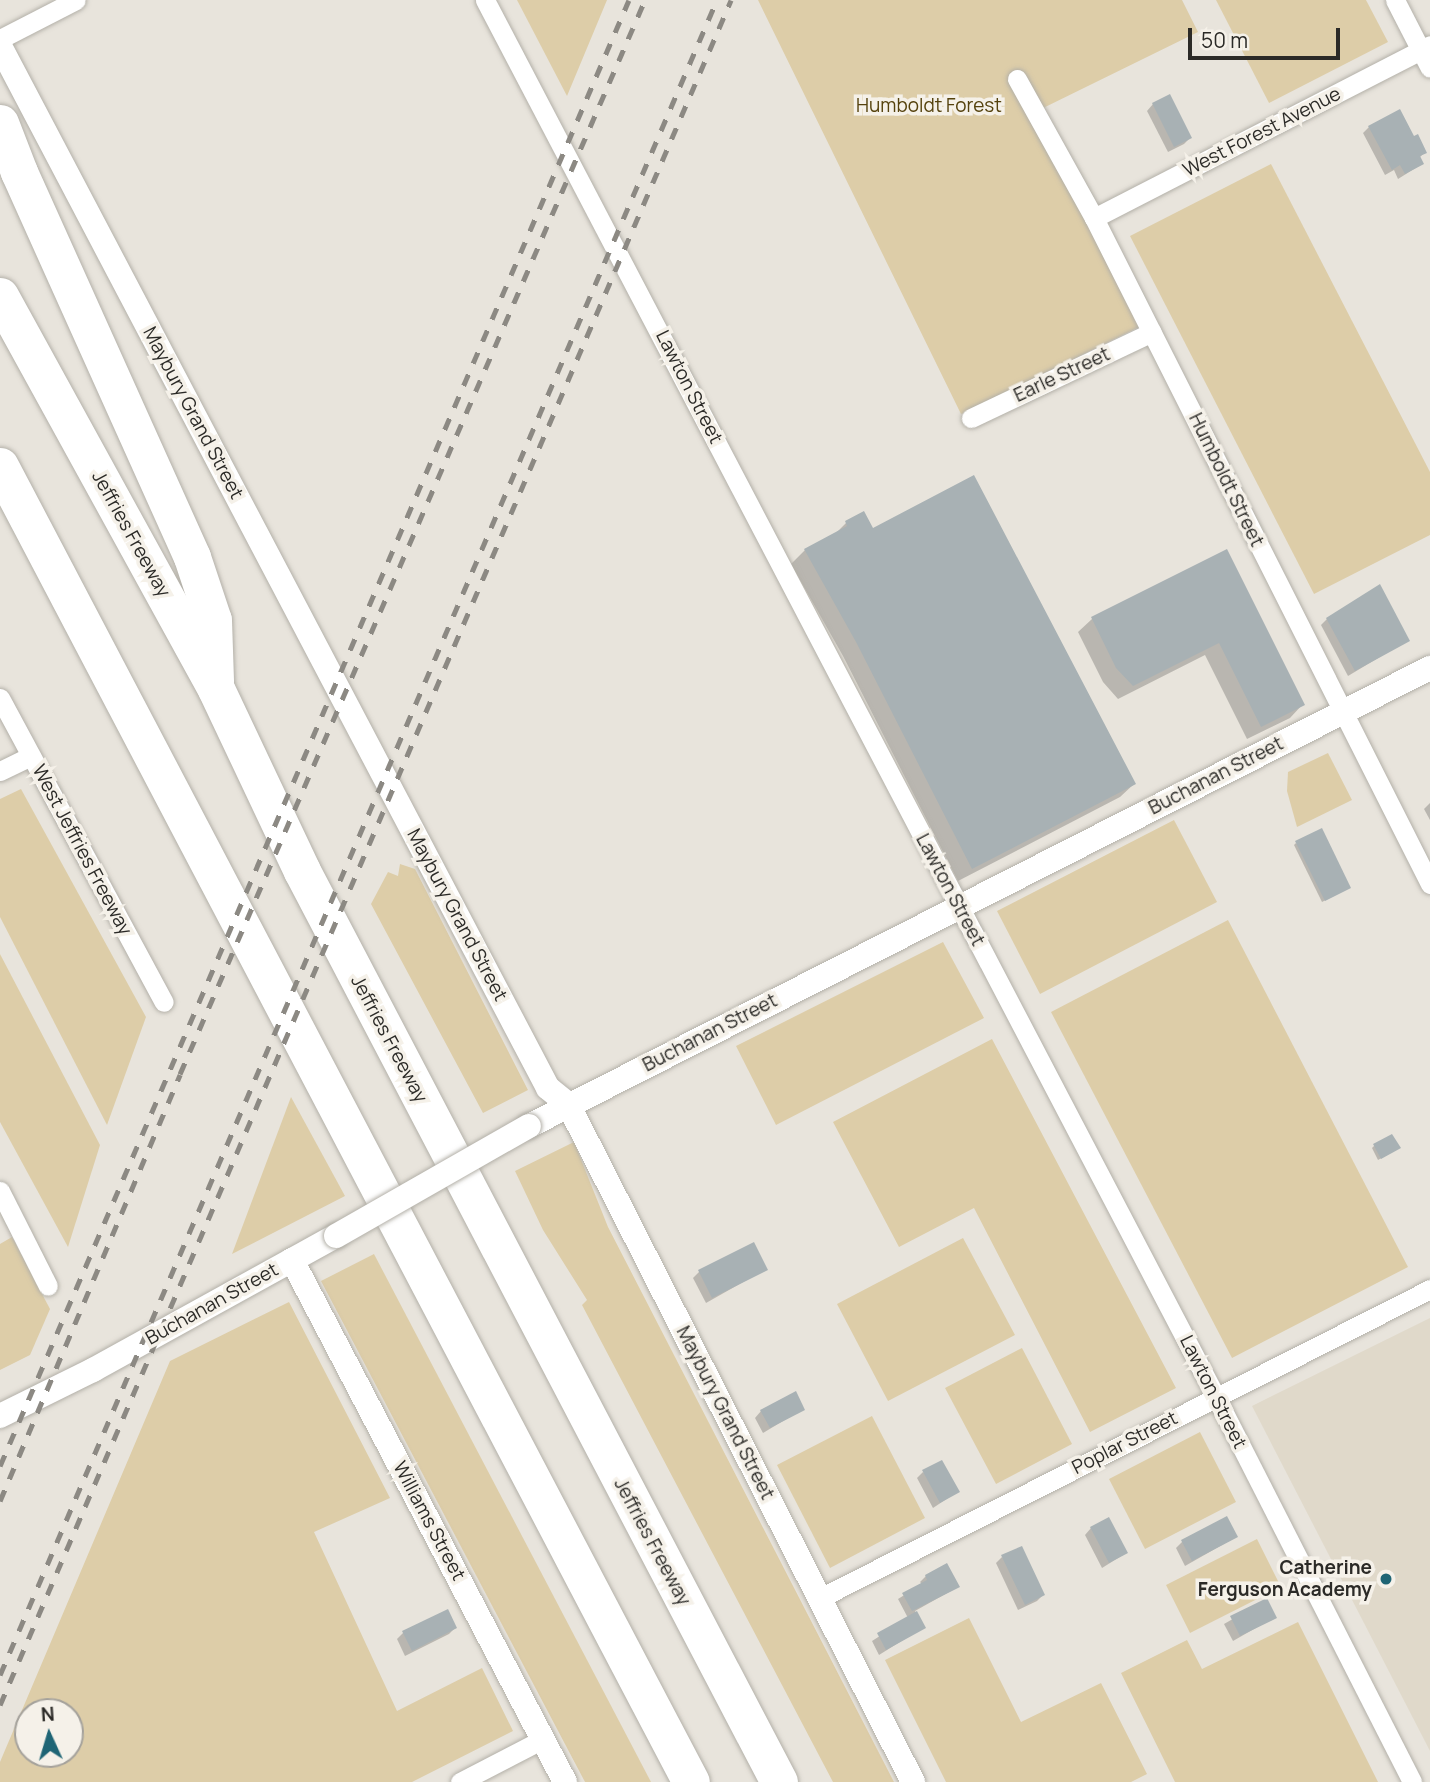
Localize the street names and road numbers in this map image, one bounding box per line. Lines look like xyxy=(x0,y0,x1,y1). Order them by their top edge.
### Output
street label: West Forest Avenue xyxy=(1179,82,1345,182)
street label: Maybury Grand Street xyxy=(138,323,248,503)
street label: Lawton Street xyxy=(651,327,727,447)
street label: Earle Street xyxy=(1010,343,1114,407)
street label: Humboldt Street xyxy=(1184,409,1268,551)
street label: Jeffries Freeway xyxy=(87,467,175,601)
street label: Buchanan Street xyxy=(1145,732,1287,820)
street label: West Jeffries Freeway xyxy=(27,761,137,939)
street label: Maybury Grand Street xyxy=(402,825,512,1005)
street label: Lawton Street xyxy=(911,830,989,950)
street label: Jeffries Freeway xyxy=(346,972,432,1106)
street label: Buchanan Street xyxy=(639,989,781,1077)
street label: Buchanan Street xyxy=(142,1258,282,1350)
street label: Maybury Grand Street xyxy=(671,1322,779,1504)
street label: Lawton Street xyxy=(1175,1332,1251,1452)
street label: Poplar Street xyxy=(1068,1407,1182,1479)
street label: Williams Street xyxy=(388,1458,470,1584)
street label: Jeffries Freeway xyxy=(609,1475,695,1609)

